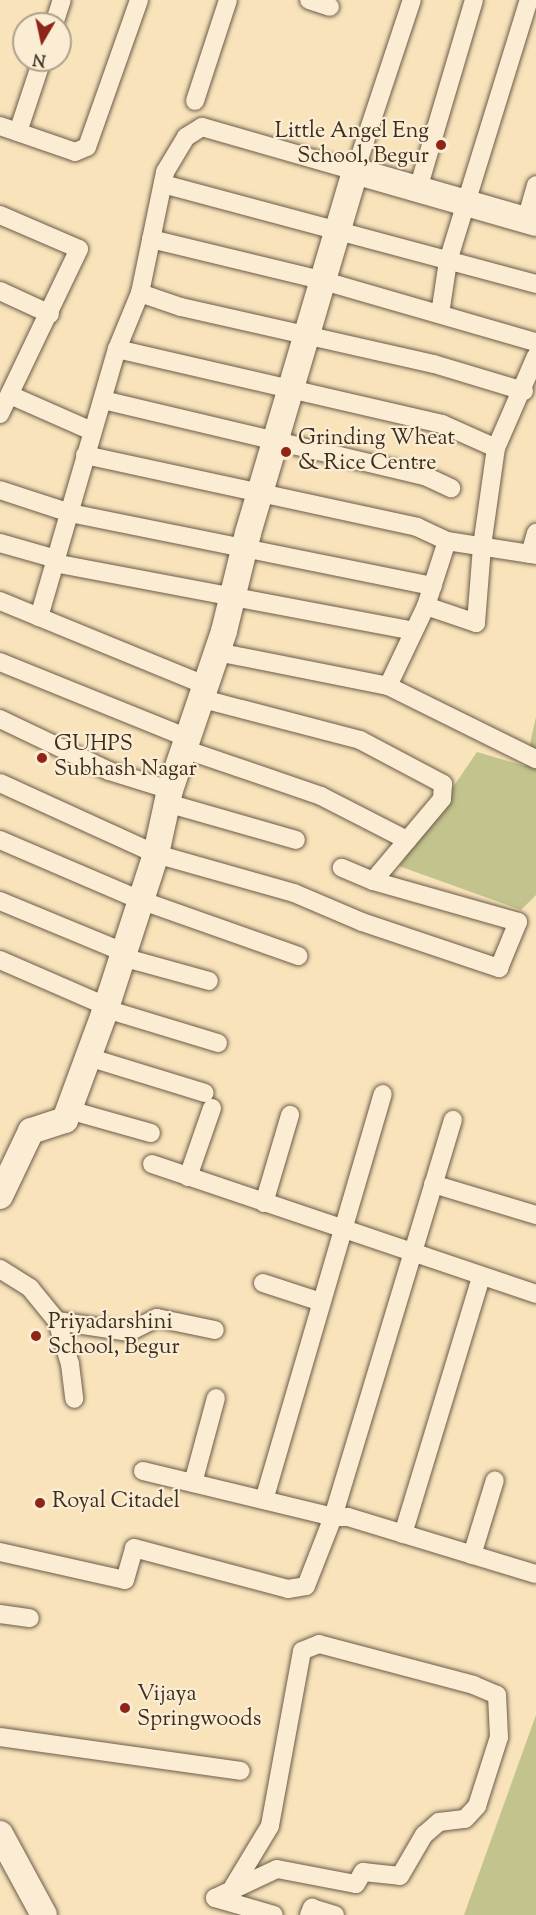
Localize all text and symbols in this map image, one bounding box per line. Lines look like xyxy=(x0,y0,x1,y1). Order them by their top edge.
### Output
north arrow xyxy=(12,12,72,72)
text: N xyxy=(31,46,48,71)
place label: Little Angel Eng School, Begur xyxy=(275,119,429,170)
marker: Little Angel Eng School, Begur xyxy=(434,138,448,152)
place label: Grinding Wheat & Rice Centre xyxy=(298,426,455,478)
marker: Grinding Wheat & Rice Centre xyxy=(279,445,293,459)
place label: GUHPS Subhash Nagar xyxy=(54,732,197,784)
marker: GUHPS Subhash Nagar xyxy=(35,751,49,765)
place label: Priyadarshini School, Begur xyxy=(48,1310,180,1362)
marker: Priyadarshini School, Begur xyxy=(29,1329,43,1343)
place label: Royal Citadel xyxy=(52,1490,180,1516)
marker: Royal Citadel xyxy=(33,1496,47,1510)
place label: Vijaya Springwoods xyxy=(137,1682,261,1734)
marker: Vijaya Springwoods xyxy=(118,1701,132,1715)

